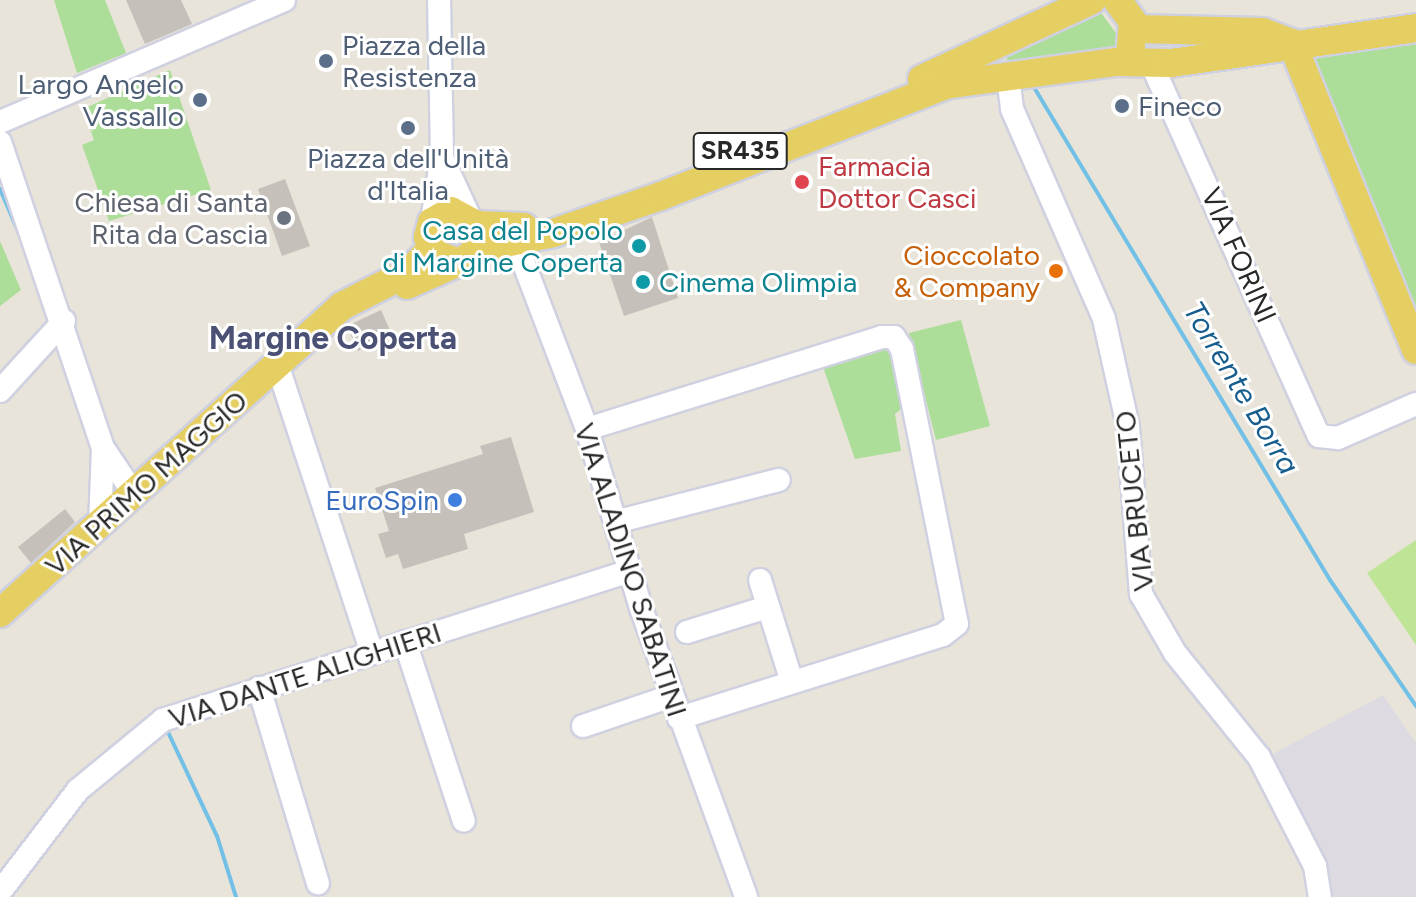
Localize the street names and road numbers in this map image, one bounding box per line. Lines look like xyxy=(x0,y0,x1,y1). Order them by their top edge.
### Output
road number: SR435 xyxy=(692,129,788,173)
street label: VIA FORINI xyxy=(1194,182,1284,328)
street label: VIA PRIMO MAGGIO xyxy=(38,384,254,582)
street label: VIA BRUCETO xyxy=(1108,409,1160,593)
street label: VIA ALADINO SABATINI xyxy=(568,419,694,721)
street label: VIA DANTE ALIGHIERI xyxy=(165,615,445,735)

